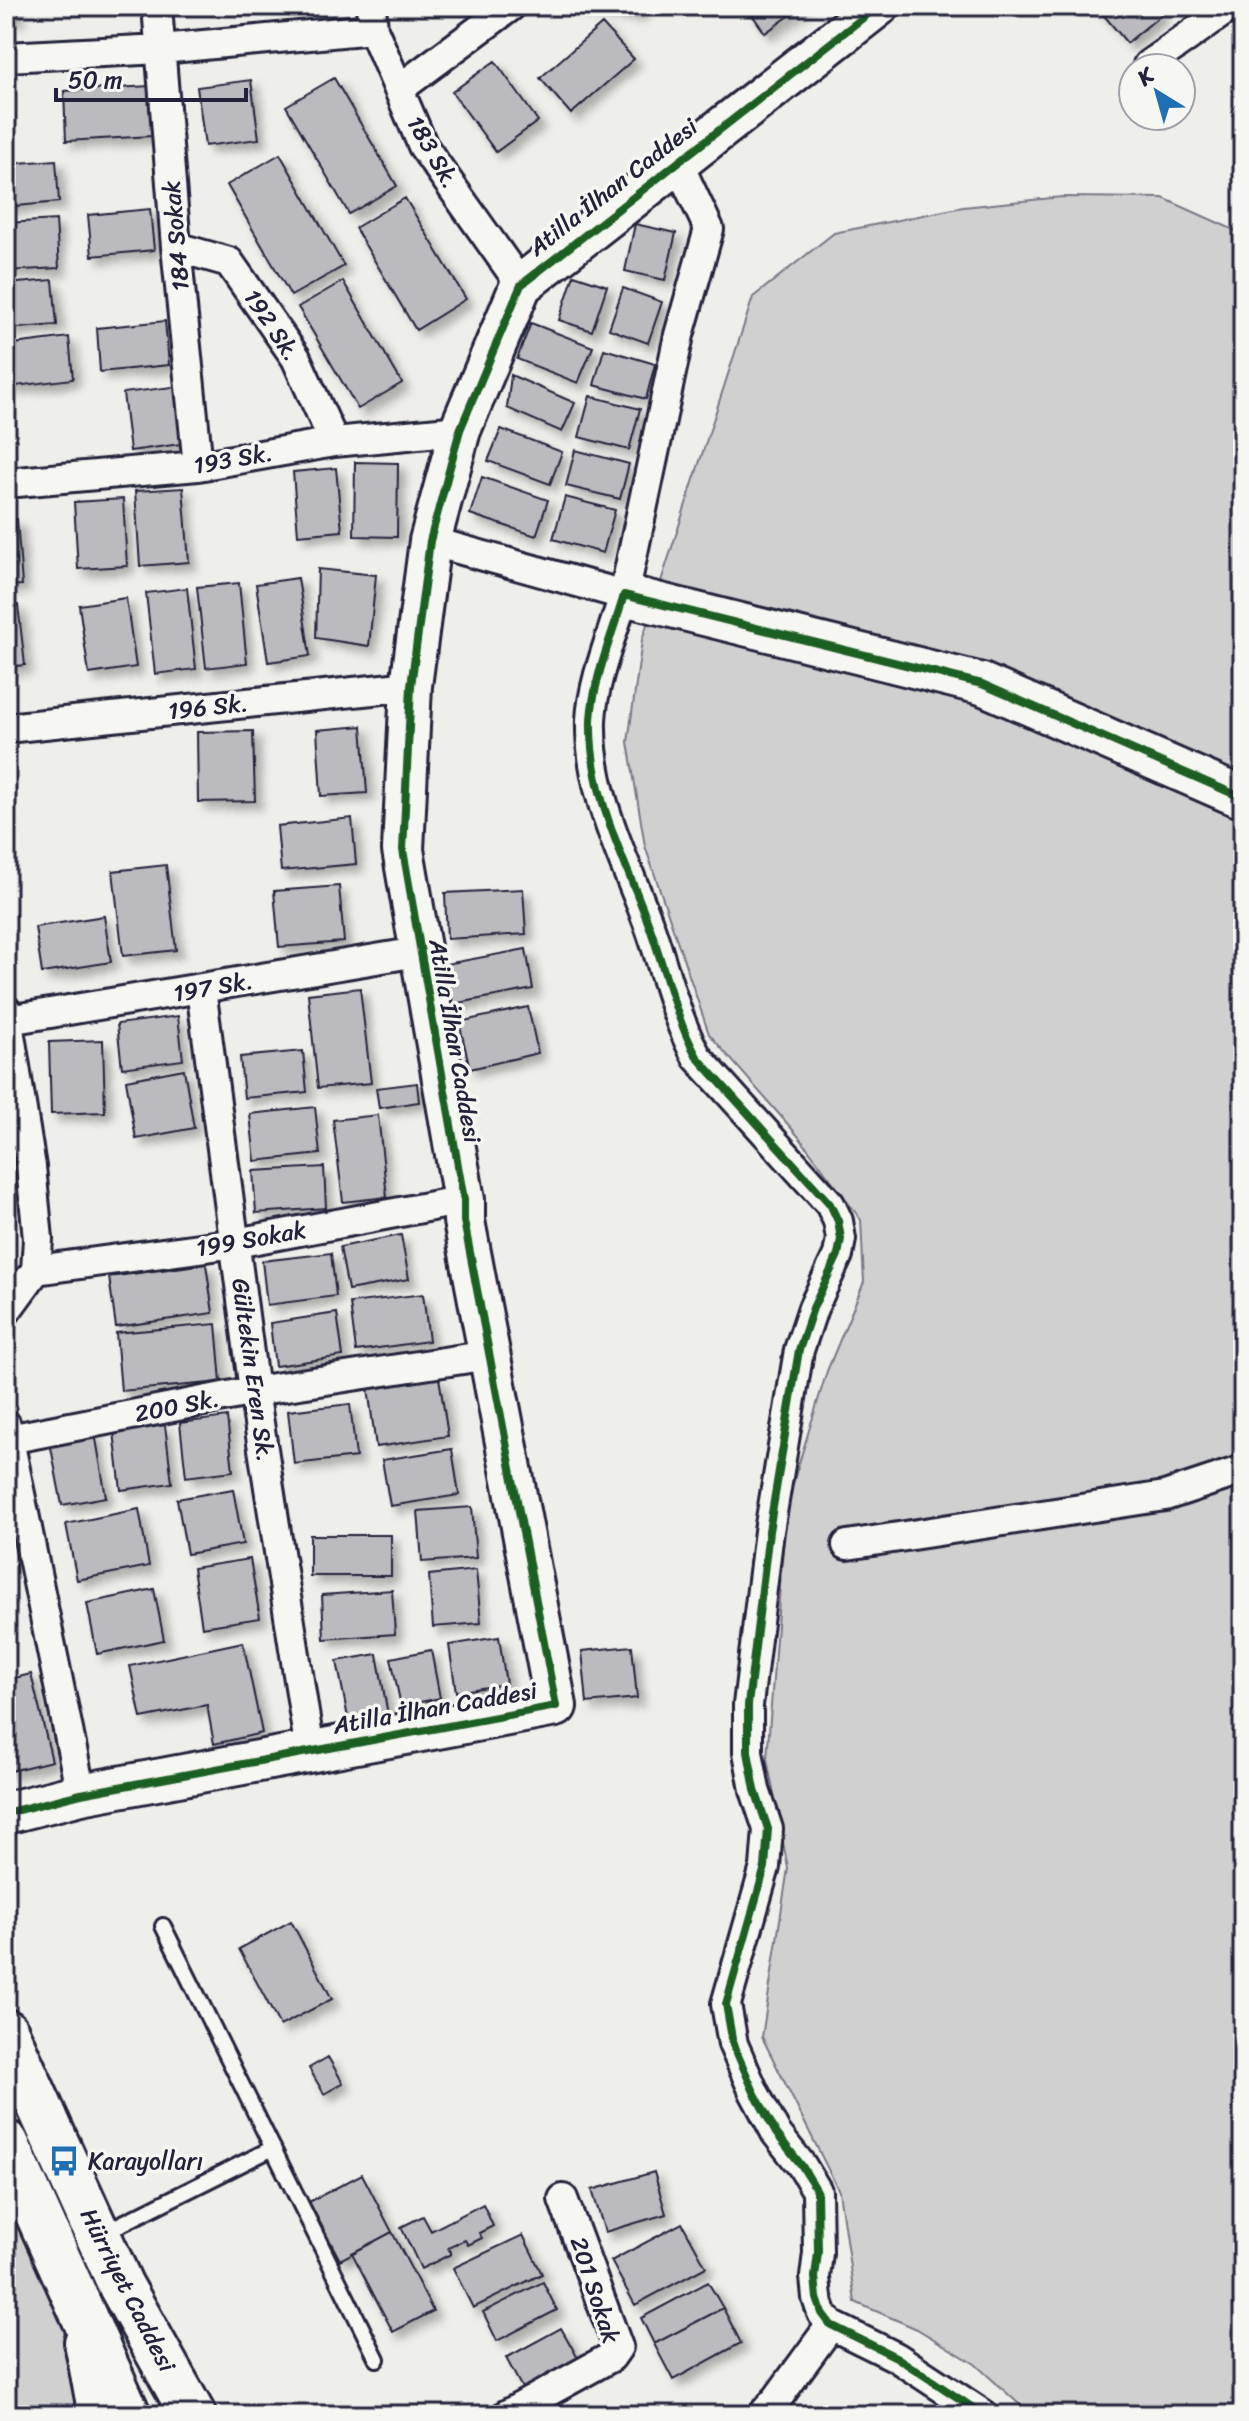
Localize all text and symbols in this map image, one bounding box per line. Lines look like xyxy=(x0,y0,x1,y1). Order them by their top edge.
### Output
scale bar xyxy=(56,52,246,102)
north arrow xyxy=(1117,52,1197,132)
text: K xyxy=(1127,56,1164,97)
text: 50 m xyxy=(68,59,123,101)
street label: 183 Sk. xyxy=(395,107,471,197)
street label: Atilla İlhan Caddesi xyxy=(518,107,707,268)
street label: 184 Sokak xyxy=(150,179,202,293)
street label: 192 Sk. xyxy=(232,280,312,370)
street label: 193 Sk. xyxy=(190,431,276,487)
street label: 196 Sk. xyxy=(166,682,250,732)
street label: Atilla İlhan Caddesi xyxy=(416,935,494,1147)
street label: 197 Sk. xyxy=(170,959,256,1015)
street label: 199 Sokak xyxy=(193,1209,309,1269)
street label: Gültekin Eren Sk. xyxy=(219,1275,287,1465)
street label: 200 Sk. xyxy=(131,1377,223,1435)
street label: Atilla İlhan Caddesi xyxy=(329,1669,541,1747)
place label: Karayolları xyxy=(88,2140,203,2182)
bus stop icon: Karayolları xyxy=(47,2144,81,2178)
street label: Hürriyet Caddesi xyxy=(68,2200,188,2381)
street label: 201 Sokak xyxy=(558,2231,632,2349)

